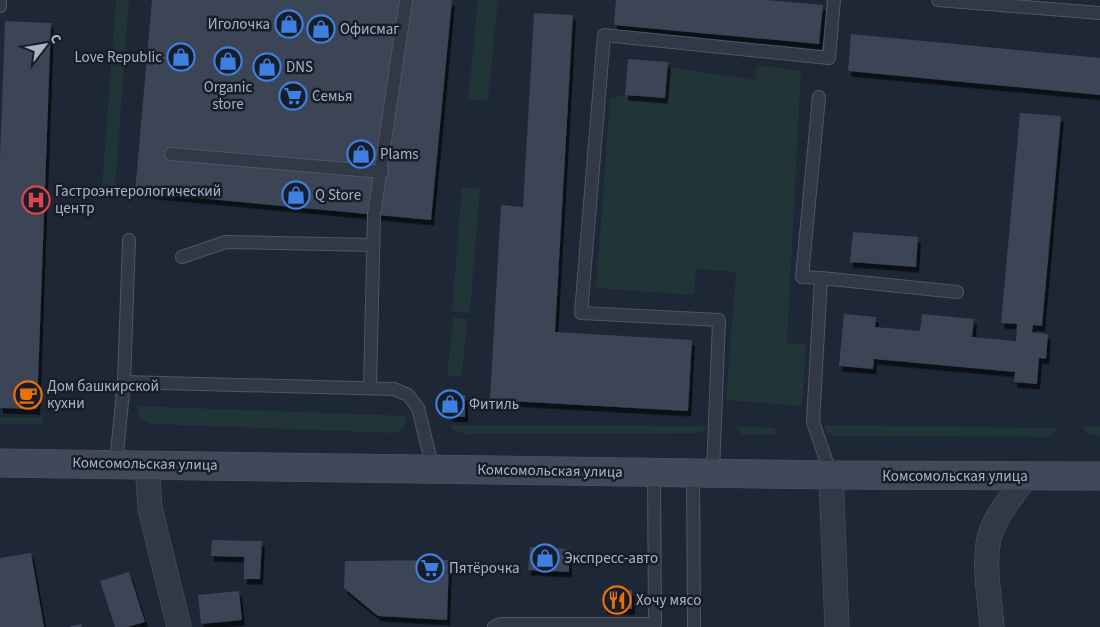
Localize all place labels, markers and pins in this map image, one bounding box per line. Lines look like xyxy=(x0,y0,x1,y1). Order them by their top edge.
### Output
shop icon: Иголочка xyxy=(274,9,304,39)
place label: Иголочка xyxy=(208,14,270,35)
shop icon: Офисмаг xyxy=(306,14,336,44)
place label: Офисмаг xyxy=(340,19,400,40)
shop icon: Love Republic xyxy=(166,42,196,72)
shop icon: Organic store xyxy=(213,46,243,76)
place label: Love Republic xyxy=(74,47,162,68)
shop icon: DNS xyxy=(252,52,282,82)
place label: DNS xyxy=(286,57,313,78)
place label: Organic store xyxy=(204,77,252,115)
supermarket icon: Семья xyxy=(278,81,308,111)
place label: Семья xyxy=(312,86,352,107)
shop icon: Plams xyxy=(346,139,376,169)
place label: Plams xyxy=(380,144,419,165)
shop icon: Q Store xyxy=(281,180,311,210)
place label: Гастроэнтерологический центр xyxy=(55,181,221,219)
hospital icon: Гастроэнтерологический центр xyxy=(21,185,51,215)
place label: Q Store xyxy=(315,185,361,206)
place label: Дом башкирской кухни xyxy=(47,376,159,414)
cafe icon: Дом башкирской кухни xyxy=(13,380,43,410)
shop icon: Фитиль xyxy=(435,389,465,419)
place label: Фитиль xyxy=(469,394,519,415)
shop icon: Экспресс-авто xyxy=(530,543,560,573)
place label: Экспресс-авто xyxy=(564,548,658,569)
supermarket icon: Пятёрочка xyxy=(415,553,445,583)
place label: Пятёрочка xyxy=(449,558,520,579)
restaurant icon: Хочу мясо xyxy=(602,585,632,615)
place label: Хочу мясо xyxy=(636,590,701,611)

